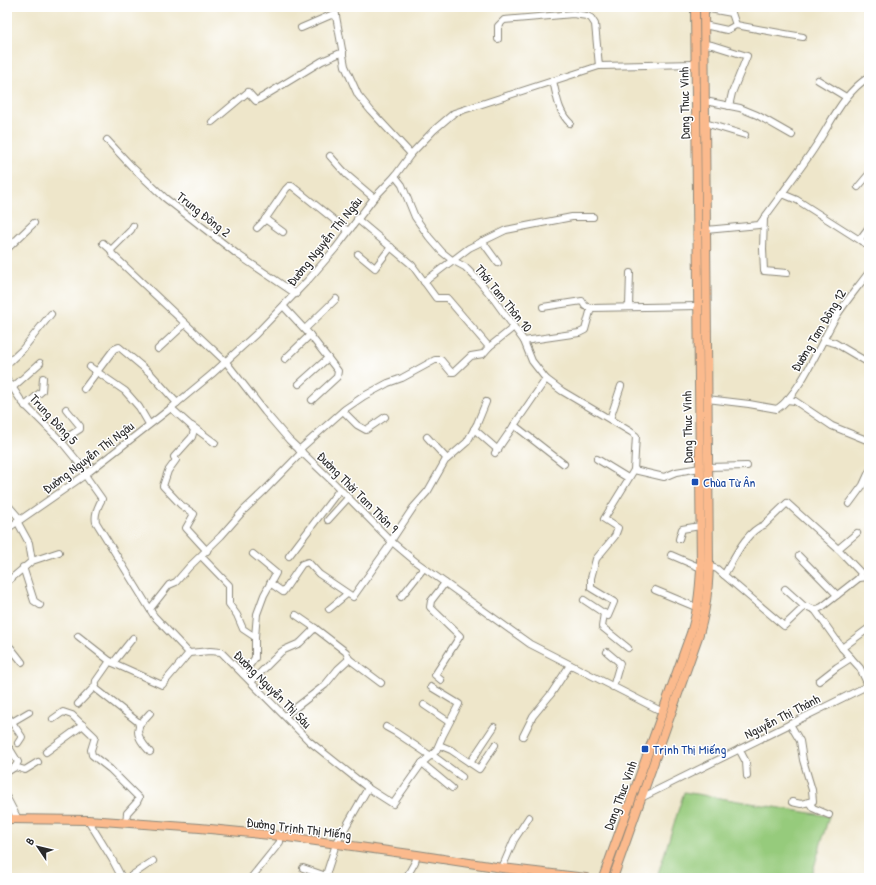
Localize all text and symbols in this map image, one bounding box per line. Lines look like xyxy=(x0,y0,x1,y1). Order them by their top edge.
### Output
street label: Dang Thuc Vinh xyxy=(674,66,694,139)
street label: Trung Đông 2 xyxy=(173,187,235,241)
street label: Đường Nguyễn Thị Ngâu xyxy=(282,193,366,289)
street label: Thới Tam Thôn 10 xyxy=(471,261,537,336)
street label: Đường Tam Đông 12 xyxy=(786,285,850,375)
street label: Trung Đông 5 xyxy=(26,390,83,449)
street label: Dang Thuc Vinh xyxy=(677,390,697,463)
street label: Đường Nguyễn Thị Ngâu xyxy=(39,417,137,497)
street label: Đường Thời Tam Thôn 9 xyxy=(313,447,403,537)
place label: Chùa Từ Ân xyxy=(703,473,755,491)
marker: Chùa Từ Ân xyxy=(690,477,700,487)
street label: Đường Nguyễn Thị Sáu xyxy=(230,646,316,732)
street label: Nguyễn Thị Thảnh xyxy=(741,689,823,743)
place label: Trịnh Thị Miếng xyxy=(653,740,726,758)
marker: Trịnh Thị Miếng xyxy=(640,744,650,754)
street label: Dang Thuc Vinh xyxy=(599,757,641,832)
street label: Đường Trịnh Thị Miếng xyxy=(246,813,353,843)
north arrow xyxy=(18,827,58,867)
text: B xyxy=(22,835,37,848)

